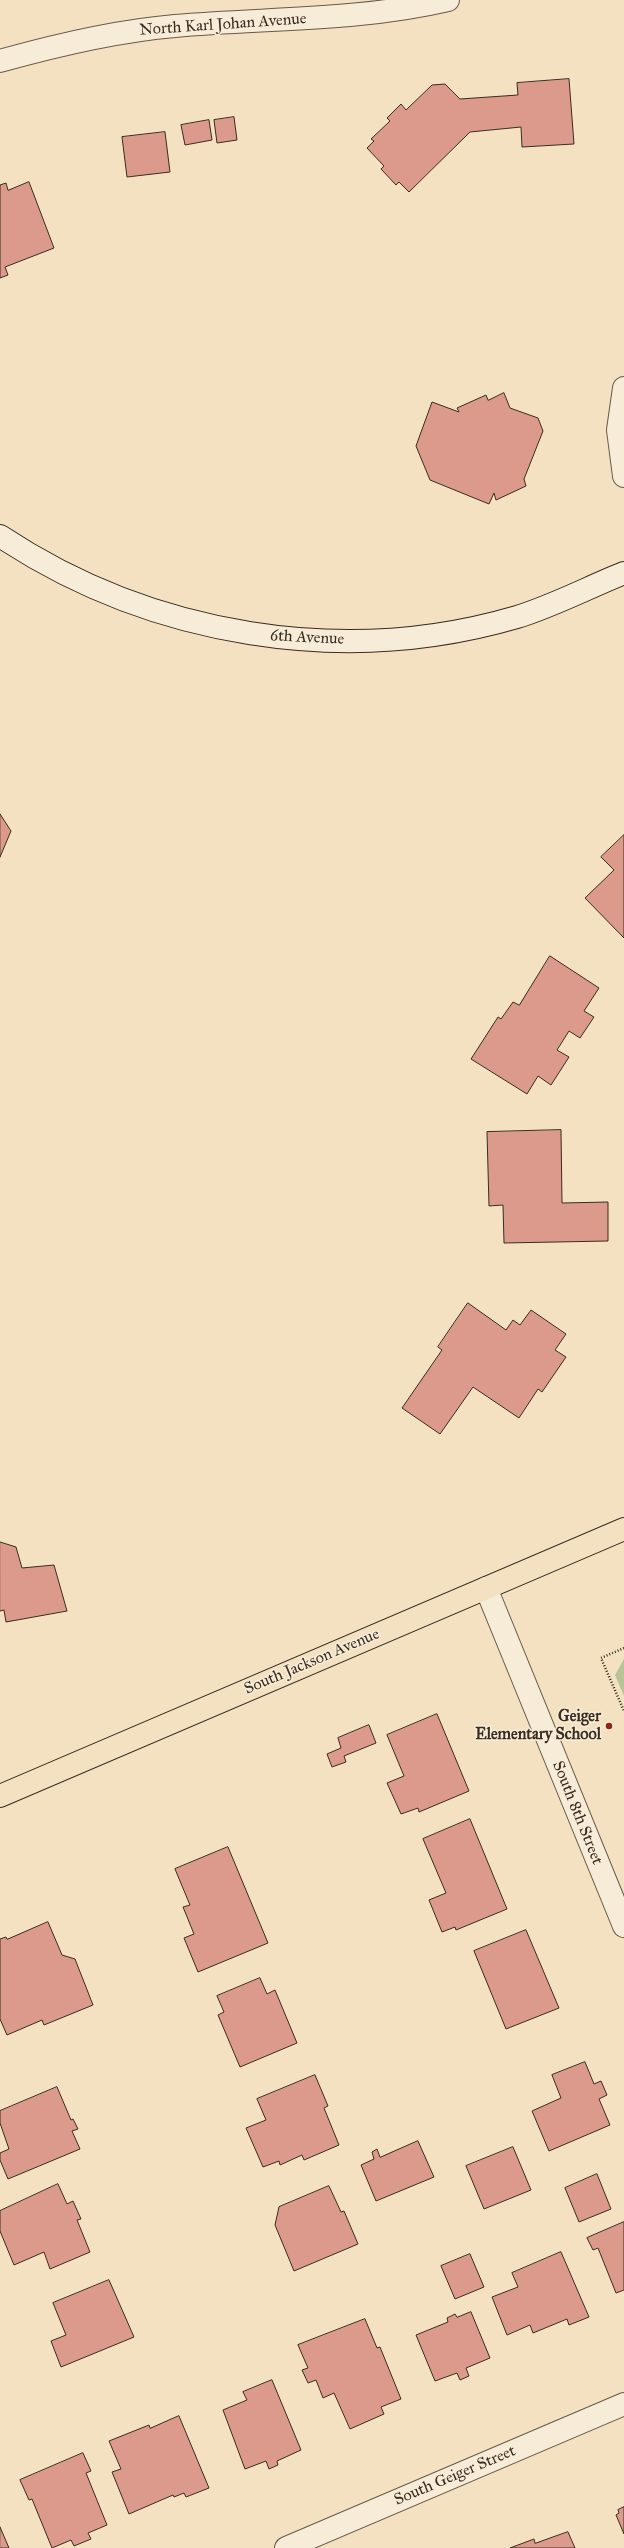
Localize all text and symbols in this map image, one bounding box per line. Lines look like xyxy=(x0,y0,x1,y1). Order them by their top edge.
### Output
street label: North Karl Johan Avenue xyxy=(139,10,307,40)
street label: 6th Avenue xyxy=(269,626,345,650)
street label: South Jackson Avenue xyxy=(241,1625,383,1699)
place label: Geiger Elementary School xyxy=(475,1707,601,1745)
marker: Geiger Elementary School xyxy=(604,1721,614,1731)
street label: South 8th Street xyxy=(547,1758,607,1868)
street label: South Geiger Street xyxy=(391,2442,519,2510)

